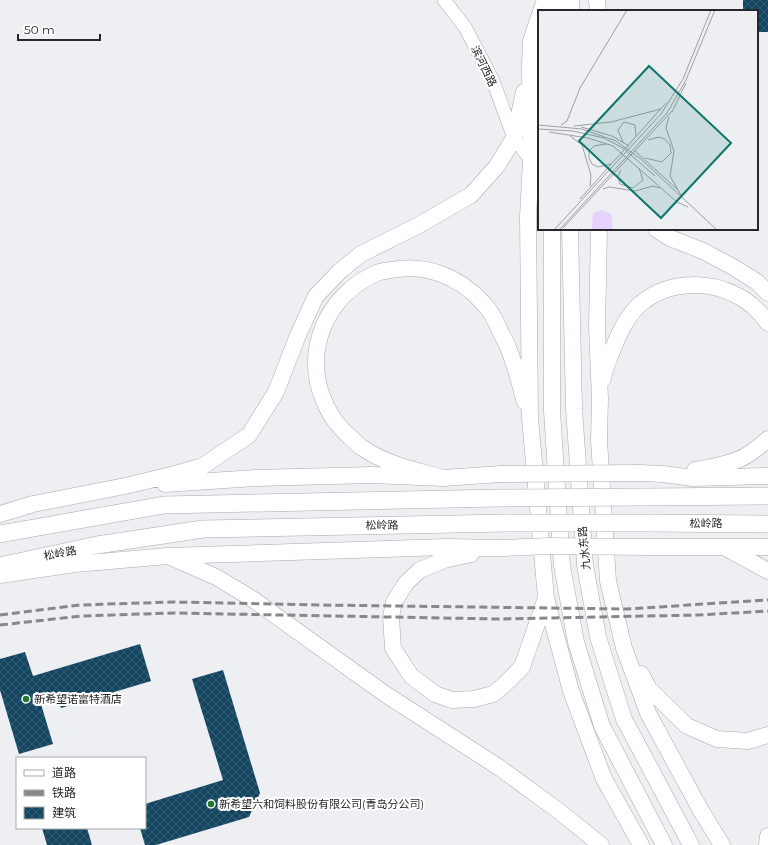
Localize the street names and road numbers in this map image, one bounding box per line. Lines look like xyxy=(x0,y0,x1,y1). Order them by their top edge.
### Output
street label: 滨河西路 xyxy=(468,43,500,89)
street label: 松岭路 xyxy=(690,516,723,530)
street label: 松岭路 xyxy=(365,518,399,532)
street label: 九水东路 xyxy=(575,525,593,571)
street label: 松岭路 xyxy=(42,543,78,563)

